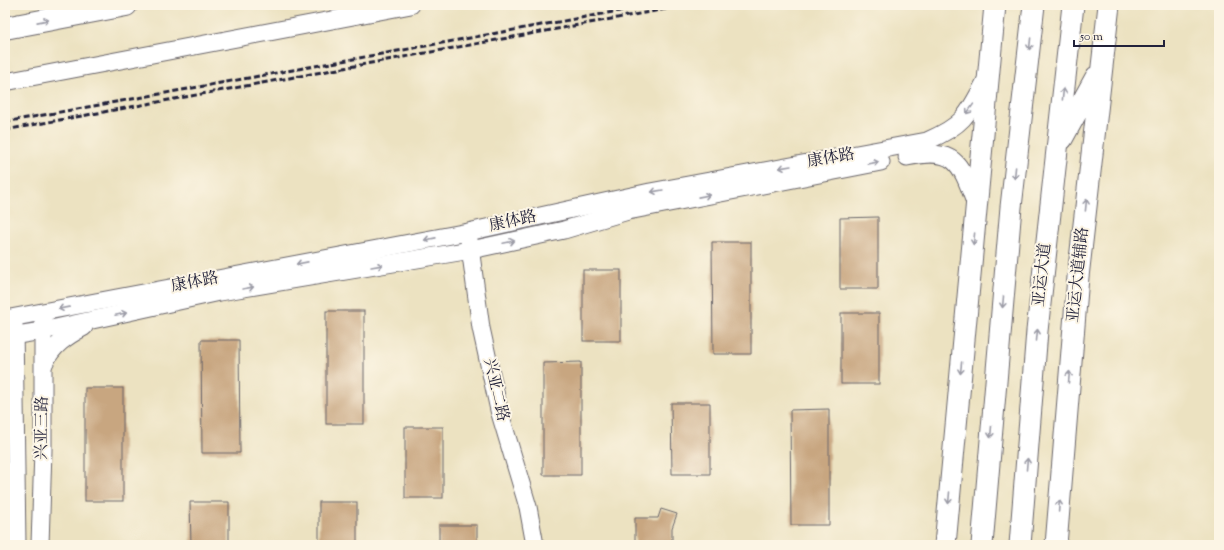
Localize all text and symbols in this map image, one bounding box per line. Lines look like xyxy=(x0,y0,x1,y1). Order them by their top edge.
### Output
one-way arrow xyxy=(36,16,49,24)
scale bar xyxy=(1074,22,1164,48)
text: 50 m xyxy=(1079,28,1103,46)
one-way arrow xyxy=(1026,37,1034,50)
one-way arrow xyxy=(1060,88,1067,101)
one-way arrow xyxy=(966,103,974,114)
street label: 康体路 xyxy=(805,144,857,174)
one-way arrow xyxy=(866,159,879,167)
one-way arrow xyxy=(779,164,792,172)
one-way arrow xyxy=(1011,166,1019,179)
one-way arrow xyxy=(651,187,664,195)
one-way arrow xyxy=(697,192,710,200)
one-way arrow xyxy=(1082,199,1090,212)
street label: 康体路 xyxy=(487,206,539,238)
street label: 亚运大道辅路 xyxy=(1063,226,1095,324)
one-way arrow xyxy=(971,232,978,245)
one-way arrow xyxy=(424,235,437,243)
one-way arrow xyxy=(502,237,515,245)
street label: 亚运大道 xyxy=(1028,242,1058,308)
one-way arrow xyxy=(296,259,309,267)
one-way arrow xyxy=(370,262,383,270)
street label: 康体路 xyxy=(169,267,221,299)
one-way arrow xyxy=(242,283,255,291)
one-way arrow xyxy=(999,295,1006,308)
one-way arrow xyxy=(58,304,71,312)
one-way arrow xyxy=(114,309,127,317)
one-way arrow xyxy=(1034,329,1041,342)
street label: 兴亚二路 xyxy=(477,356,513,424)
one-way arrow xyxy=(958,361,965,374)
one-way arrow xyxy=(1066,371,1073,384)
street label: 兴亚三路 xyxy=(31,396,55,460)
one-way arrow xyxy=(988,425,995,438)
one-way arrow xyxy=(1023,458,1030,471)
one-way arrow xyxy=(945,491,952,504)
one-way arrow xyxy=(1055,500,1062,513)

